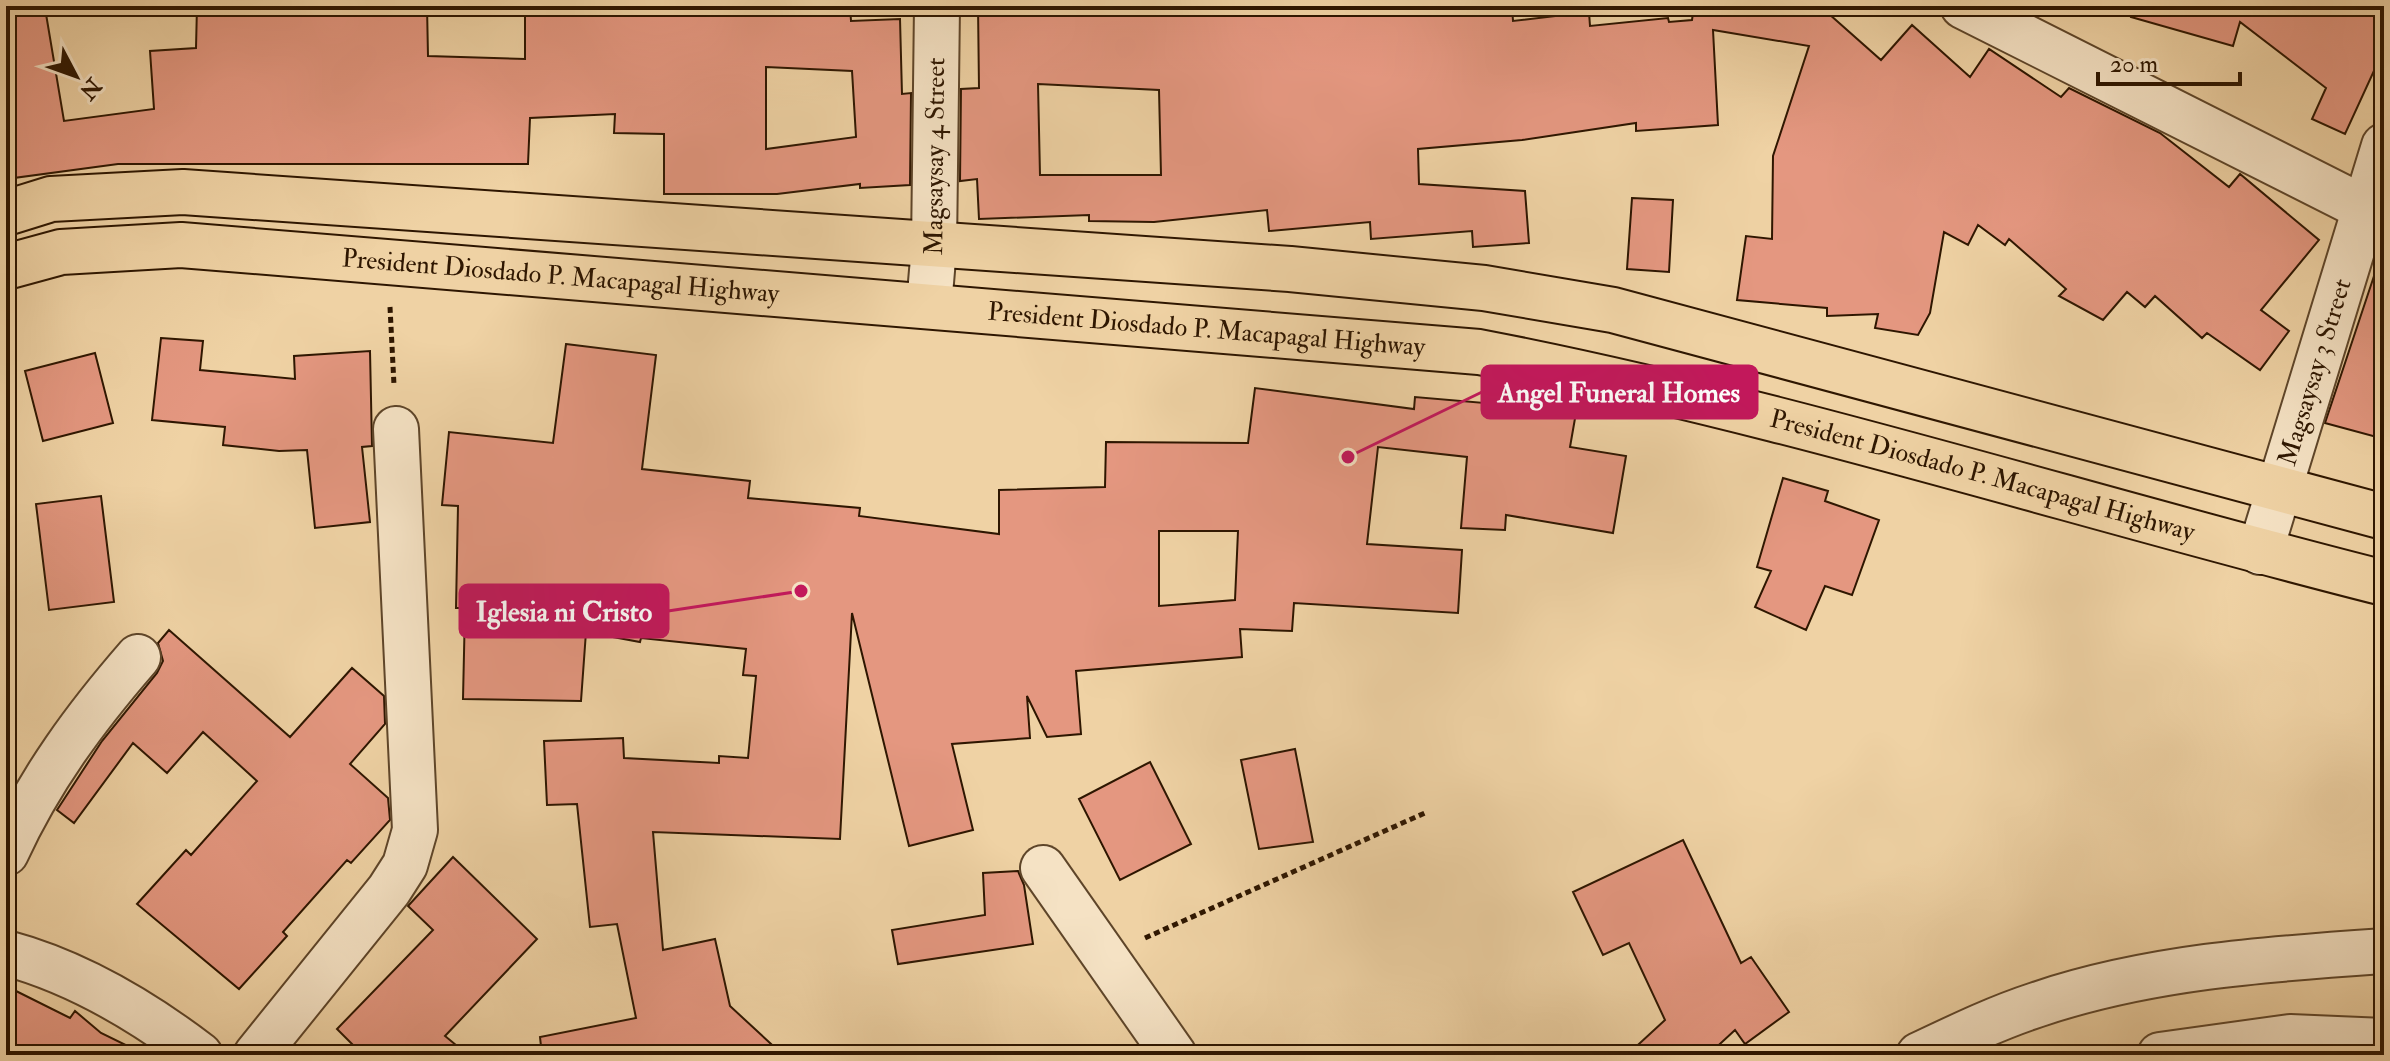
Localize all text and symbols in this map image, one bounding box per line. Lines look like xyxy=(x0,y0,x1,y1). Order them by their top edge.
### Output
north arrow xyxy=(36,36,116,116)
scale bar xyxy=(2098,36,2240,86)
text: 20 m xyxy=(2110,49,2159,80)
street label: Magsaysay 4 Street xyxy=(918,57,952,255)
text: N xyxy=(73,71,108,105)
street label: President Diosdado P. Macapagal Highway xyxy=(341,242,781,310)
street label: Magsaysay 3 Street xyxy=(2271,275,2359,470)
street label: President Diosdado P. Macapagal Highway xyxy=(986,296,1427,364)
callout: Angel Funeral Homes xyxy=(1482,366,1757,418)
text: Angel Funeral Homes xyxy=(1497,376,1741,411)
street label: President Diosdado P. Macapagal Highway xyxy=(1767,403,2199,549)
callout: Iglesia ni Cristo xyxy=(460,585,668,637)
text: Iglesia ni Cristo xyxy=(476,595,653,630)

